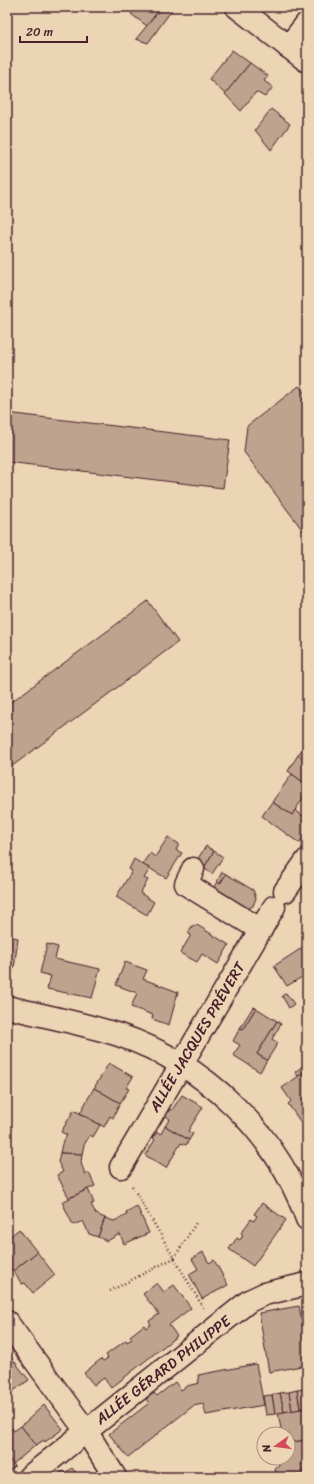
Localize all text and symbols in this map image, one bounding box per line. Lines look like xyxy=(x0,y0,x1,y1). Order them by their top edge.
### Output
scale bar xyxy=(20,18,87,44)
text: 20 m xyxy=(26,21,53,43)
street label: ALLÉE JACQUES PRÉVERT xyxy=(141,956,253,1118)
street label: ALLÉE GÉRARD PHILIPPE xyxy=(89,1308,238,1432)
north arrow xyxy=(256,1426,296,1466)
text: N xyxy=(257,1442,277,1455)

